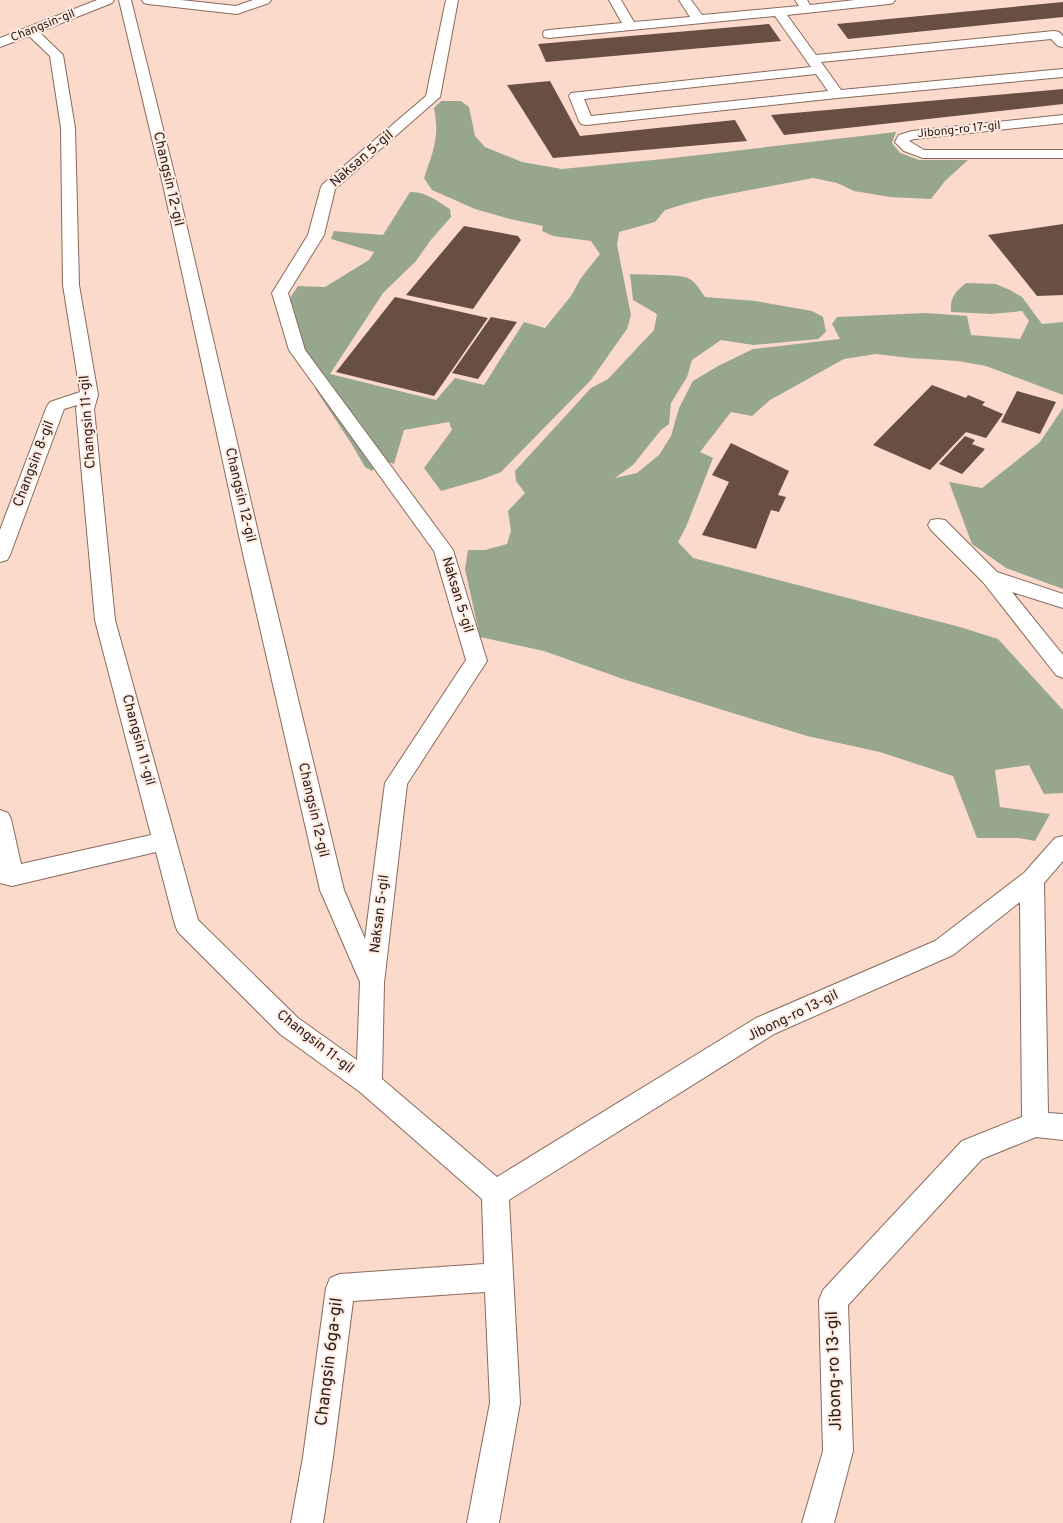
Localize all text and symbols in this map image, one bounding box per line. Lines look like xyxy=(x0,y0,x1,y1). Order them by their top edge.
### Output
street label: Changsin-gil xyxy=(8,6,78,46)
street label: Jibong-ro 17-gil xyxy=(917,118,1001,142)
street label: Naksan 5-gil xyxy=(327,127,397,191)
street label: Changsin 12-gil xyxy=(149,130,187,228)
street label: Changsin 11-gil xyxy=(76,375,100,469)
street label: Changsin 8-gil xyxy=(10,418,58,510)
street label: Changsin 12-gil xyxy=(221,446,259,544)
street label: Naksan 5-gil xyxy=(437,555,477,635)
street label: Changsin 11-gil xyxy=(118,693,158,787)
street label: Changsin 12-gil xyxy=(294,761,332,859)
street label: Naksan 5-gil xyxy=(367,874,393,954)
street label: Jibong-ro 13-gil xyxy=(745,987,841,1045)
street label: Changsin 11-gil xyxy=(273,1006,357,1078)
street label: Changsin 6ga-gil xyxy=(311,1297,349,1427)
street label: Jibong-ro 13-gil xyxy=(822,1310,848,1432)

